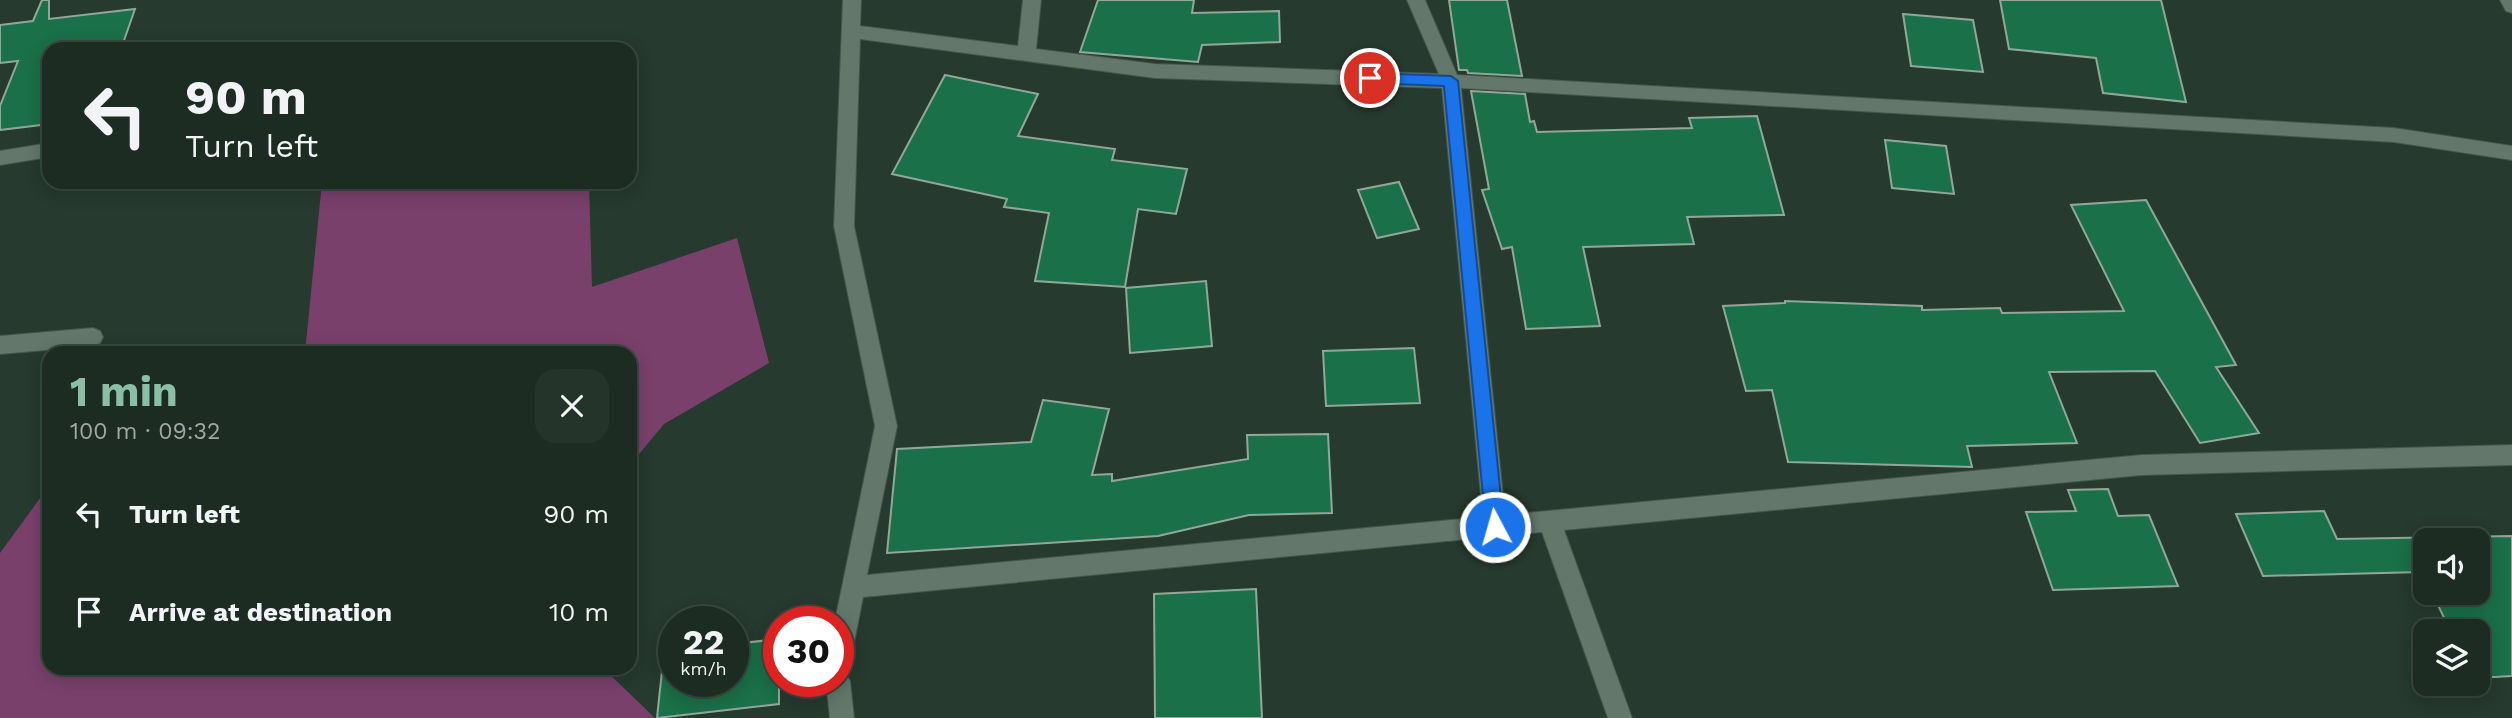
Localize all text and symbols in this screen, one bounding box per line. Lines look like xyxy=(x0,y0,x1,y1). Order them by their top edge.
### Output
pin xyxy=(1340,48,1400,108)
icon: arrive xyxy=(1351,59,1389,97)
text: 90 m xyxy=(185,68,307,126)
icon: left xyxy=(70,70,161,161)
text: Turn left xyxy=(185,127,318,165)
text: 1 min xyxy=(70,367,178,416)
button: close xyxy=(535,369,609,443)
text: 100 m · 09:32 xyxy=(70,418,220,445)
position arrow xyxy=(1458,490,1532,564)
icon: left xyxy=(70,495,108,533)
text: Turn left xyxy=(129,499,240,529)
text: 90 m xyxy=(543,499,609,529)
map controls xyxy=(2413,528,2490,696)
button: sound xyxy=(2413,528,2490,605)
icon: arrive xyxy=(70,593,108,631)
text: Arrive at destination xyxy=(129,597,392,627)
text: 10 m xyxy=(549,597,609,627)
speed limit sign: 30 xyxy=(763,606,854,697)
button: layers xyxy=(2413,619,2490,696)
text: 22 xyxy=(683,621,724,663)
text: km/h xyxy=(680,658,727,679)

